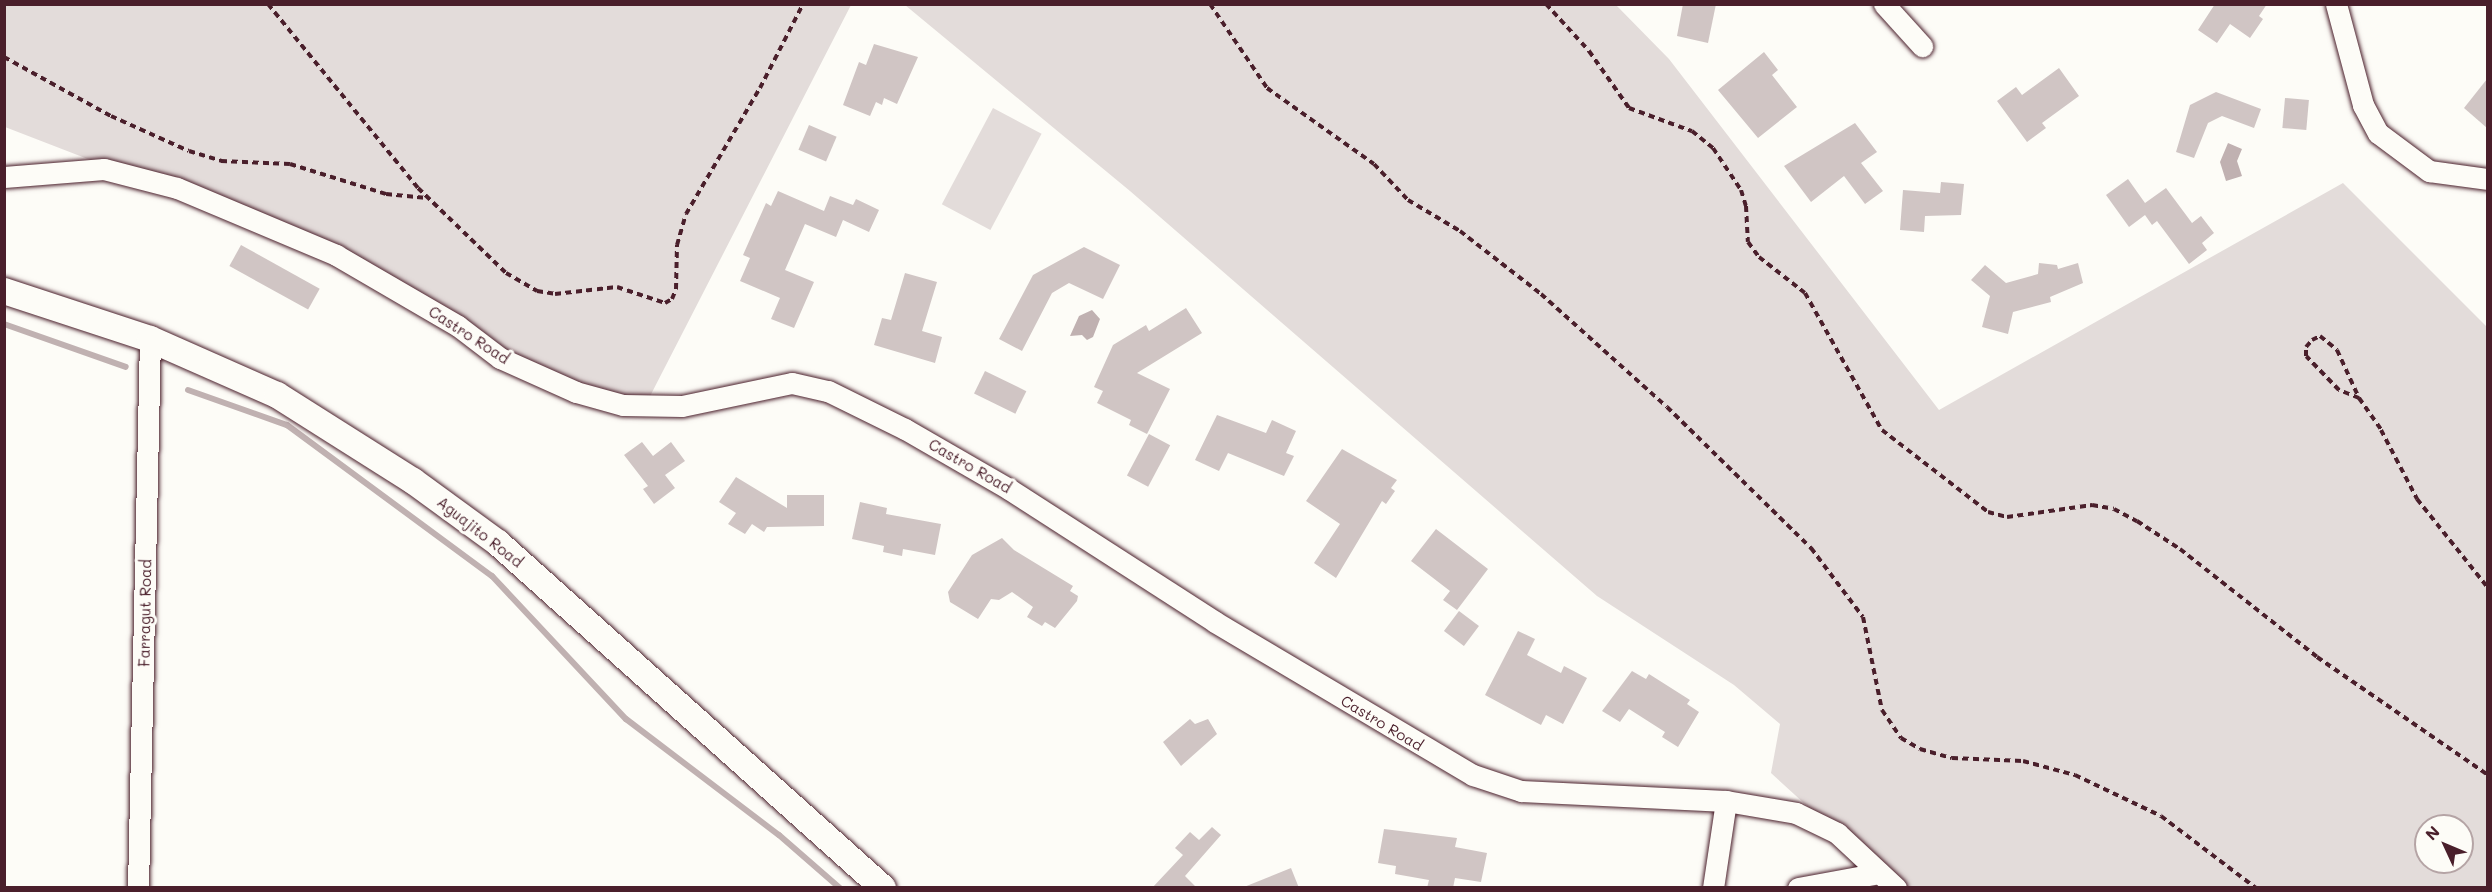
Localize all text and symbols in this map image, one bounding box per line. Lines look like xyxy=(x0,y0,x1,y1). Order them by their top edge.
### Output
street label: Castro Road xyxy=(425,302,513,368)
street label: Castro Road xyxy=(925,435,1015,497)
street label: Aguajito Road xyxy=(434,493,526,571)
street label: Farragut Road xyxy=(135,559,155,667)
street label: Castro Road xyxy=(1338,691,1426,755)
north arrow xyxy=(2414,814,2474,874)
text: N xyxy=(2420,821,2444,844)

